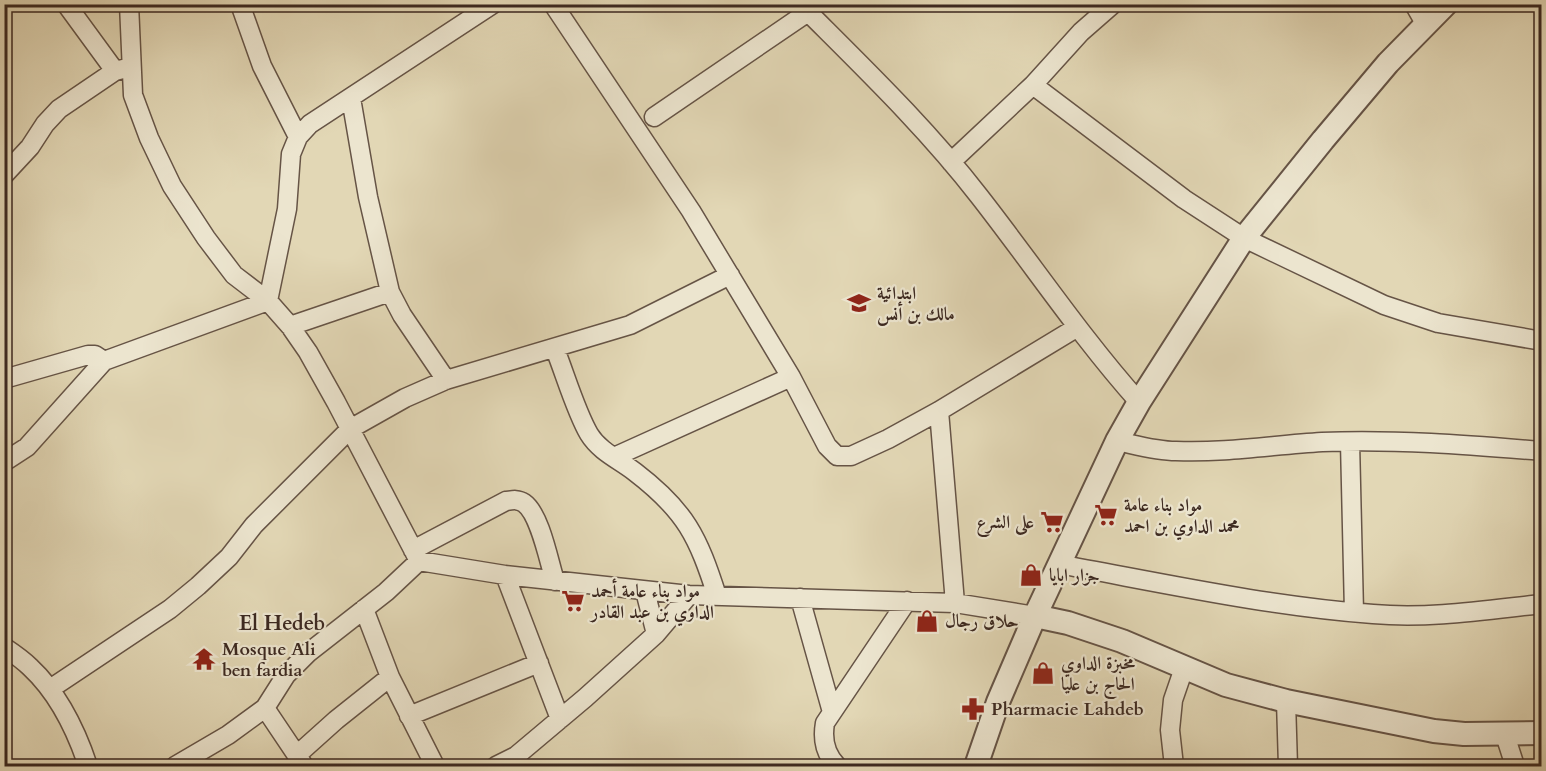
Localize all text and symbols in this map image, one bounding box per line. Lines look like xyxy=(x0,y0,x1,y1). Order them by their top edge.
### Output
place label: ابتدائية مالك بن أنس xyxy=(877,281,955,327)
school or university icon: ابتدائية مالك بن أنس xyxy=(846,290,872,316)
place label: مواد بناء عامة محمد الداوي بن احمد xyxy=(1124,493,1239,541)
supermarket icon: مواد بناء عامة محمد الداوي بن احمد xyxy=(1093,502,1119,528)
supermarket icon: على الشرع xyxy=(1039,509,1065,535)
place label: على الشرع xyxy=(977,510,1034,537)
shop icon: جزار ابايا xyxy=(1018,562,1044,588)
place label: جزار ابايا xyxy=(1049,563,1100,588)
place label: مواد بناء عامة أحمد الداوي بن عبد القادر xyxy=(589,578,714,627)
supermarket icon: مواد بناء عامة أحمد الداوي بن عبد القادر xyxy=(560,588,586,614)
shop icon: حلاق رجال xyxy=(914,608,940,634)
district label: El Hedeb xyxy=(239,609,325,638)
place label: حلاق رجال xyxy=(945,609,1019,634)
place label: Mosque Ali ben fardia xyxy=(222,637,316,683)
temple icon: Mosque Ali ben fardia xyxy=(191,646,217,672)
place label: مخبزة الداوي الحاج بن عليا xyxy=(1061,651,1136,700)
shop icon: مخبزة الداوي الحاج بن عليا xyxy=(1030,660,1056,686)
pharmacy icon: Pharmacie Lahdeb xyxy=(960,696,986,722)
place label: Pharmacie Lahdeb xyxy=(991,697,1144,722)

